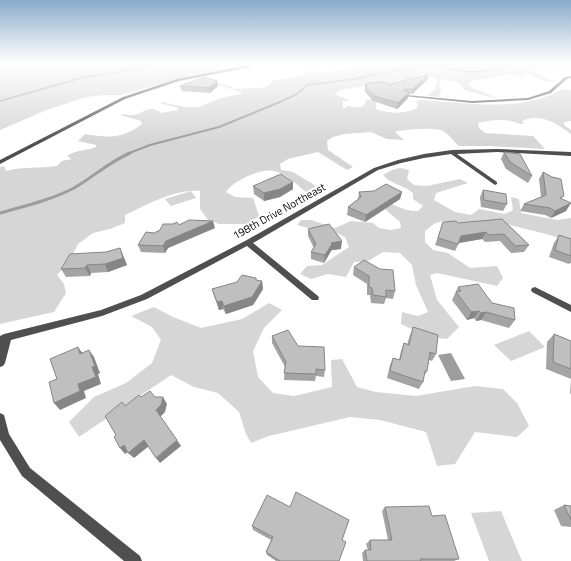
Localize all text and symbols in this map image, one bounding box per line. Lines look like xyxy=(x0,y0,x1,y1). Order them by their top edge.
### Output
street label: 198th Drive Northeast xyxy=(230,179,328,243)

